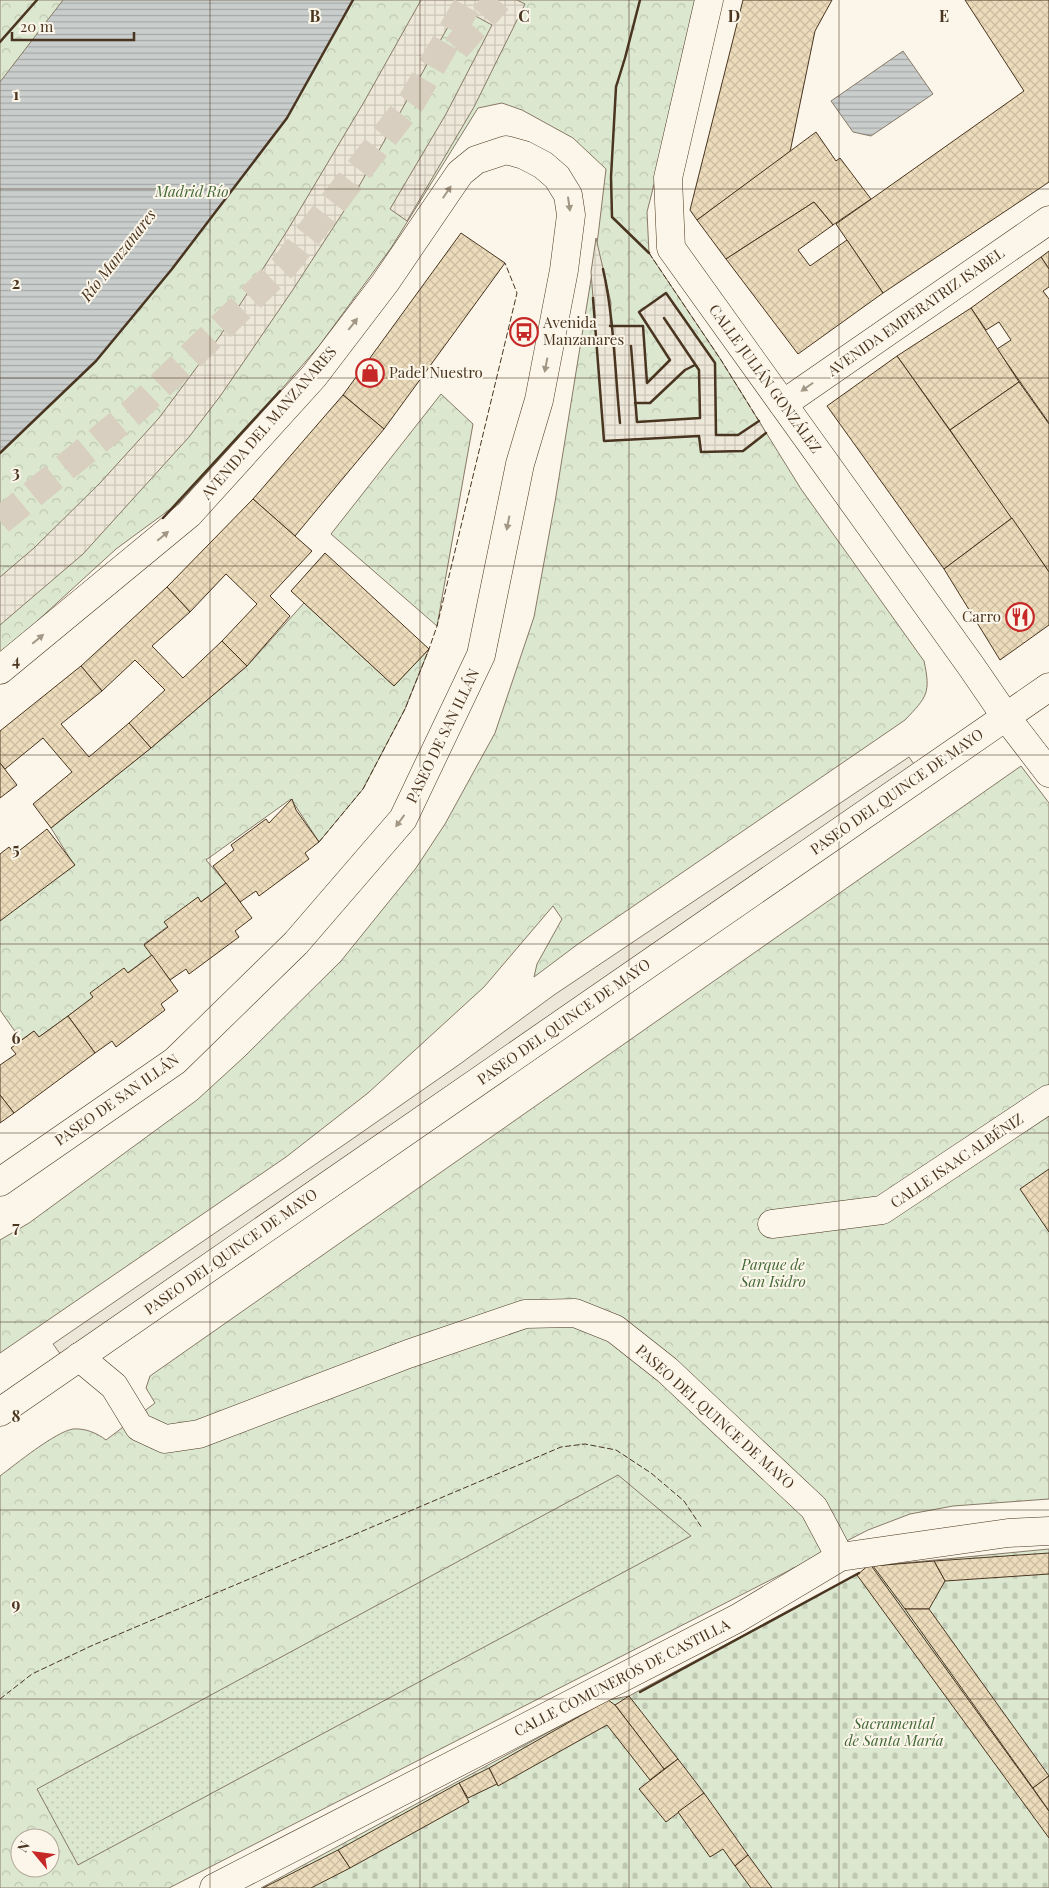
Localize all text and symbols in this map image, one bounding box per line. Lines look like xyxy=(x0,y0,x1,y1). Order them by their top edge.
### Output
text: B xyxy=(310,5,321,26)
text: C xyxy=(518,5,530,26)
text: D xyxy=(728,5,740,26)
text: E xyxy=(939,5,949,26)
scale bar xyxy=(12,10,135,42)
text: 20 m xyxy=(20,16,54,36)
text: 1 xyxy=(13,83,19,104)
park label: Madrid Río xyxy=(154,181,229,201)
one-way arrow xyxy=(442,185,452,199)
one-way arrow xyxy=(566,197,574,213)
water label: Río Manzanares xyxy=(75,204,160,306)
street label: AVENIDA EMPERATRIZ ISABEL xyxy=(822,242,1008,381)
text: 2 xyxy=(12,272,20,293)
street label: CALLE JULIÁN GONZÁLEZ xyxy=(705,300,827,457)
place label: Avenida Manzanares xyxy=(542,312,624,349)
bus stop icon: Avenida Manzanares xyxy=(509,317,539,347)
one-way arrow xyxy=(348,318,359,331)
street label: AVENIDA DEL MANZANARES xyxy=(196,342,340,504)
one-way arrow xyxy=(541,357,549,373)
shop icon: Padel Nuestro xyxy=(355,358,385,388)
place label: Padel Nuestro xyxy=(389,362,483,382)
one-way arrow xyxy=(801,382,814,392)
text: 3 xyxy=(12,461,20,482)
one-way arrow xyxy=(504,515,512,531)
one-way arrow xyxy=(156,530,169,541)
restaurant icon: Carro xyxy=(1005,602,1035,632)
place label: Carro xyxy=(962,606,1001,626)
one-way arrow xyxy=(31,634,44,645)
text: 4 xyxy=(12,649,20,670)
street label: PASEO DE SAN ILLÁN xyxy=(401,665,484,806)
street label: PASEO DEL QUINCE DE MAYO xyxy=(806,724,987,859)
one-way arrow xyxy=(395,814,405,828)
text: 5 xyxy=(12,838,20,859)
street label: PASEO DEL QUINCE DE MAYO xyxy=(473,954,654,1089)
text: 6 xyxy=(12,1027,21,1048)
street label: PASEO DE SAN ILLÁN xyxy=(50,1049,183,1150)
street label: CALLE ISAAC ALBÉNIZ xyxy=(886,1108,1027,1212)
street label: PASEO DEL QUINCE DE MAYO xyxy=(140,1184,321,1319)
text: 7 xyxy=(12,1216,20,1237)
park label: Parque de San Isidro xyxy=(739,1254,806,1291)
street label: PASEO DEL QUINCE DE MAYO xyxy=(632,1340,799,1493)
text: 8 xyxy=(12,1405,21,1426)
text: 9 xyxy=(12,1593,21,1614)
street label: CALLE COMUNEROS DE CASTILLA xyxy=(510,1613,733,1740)
park label: Sacramental de Santa María xyxy=(844,1713,944,1750)
north arrow xyxy=(10,1828,60,1878)
text: N xyxy=(12,1837,34,1855)

